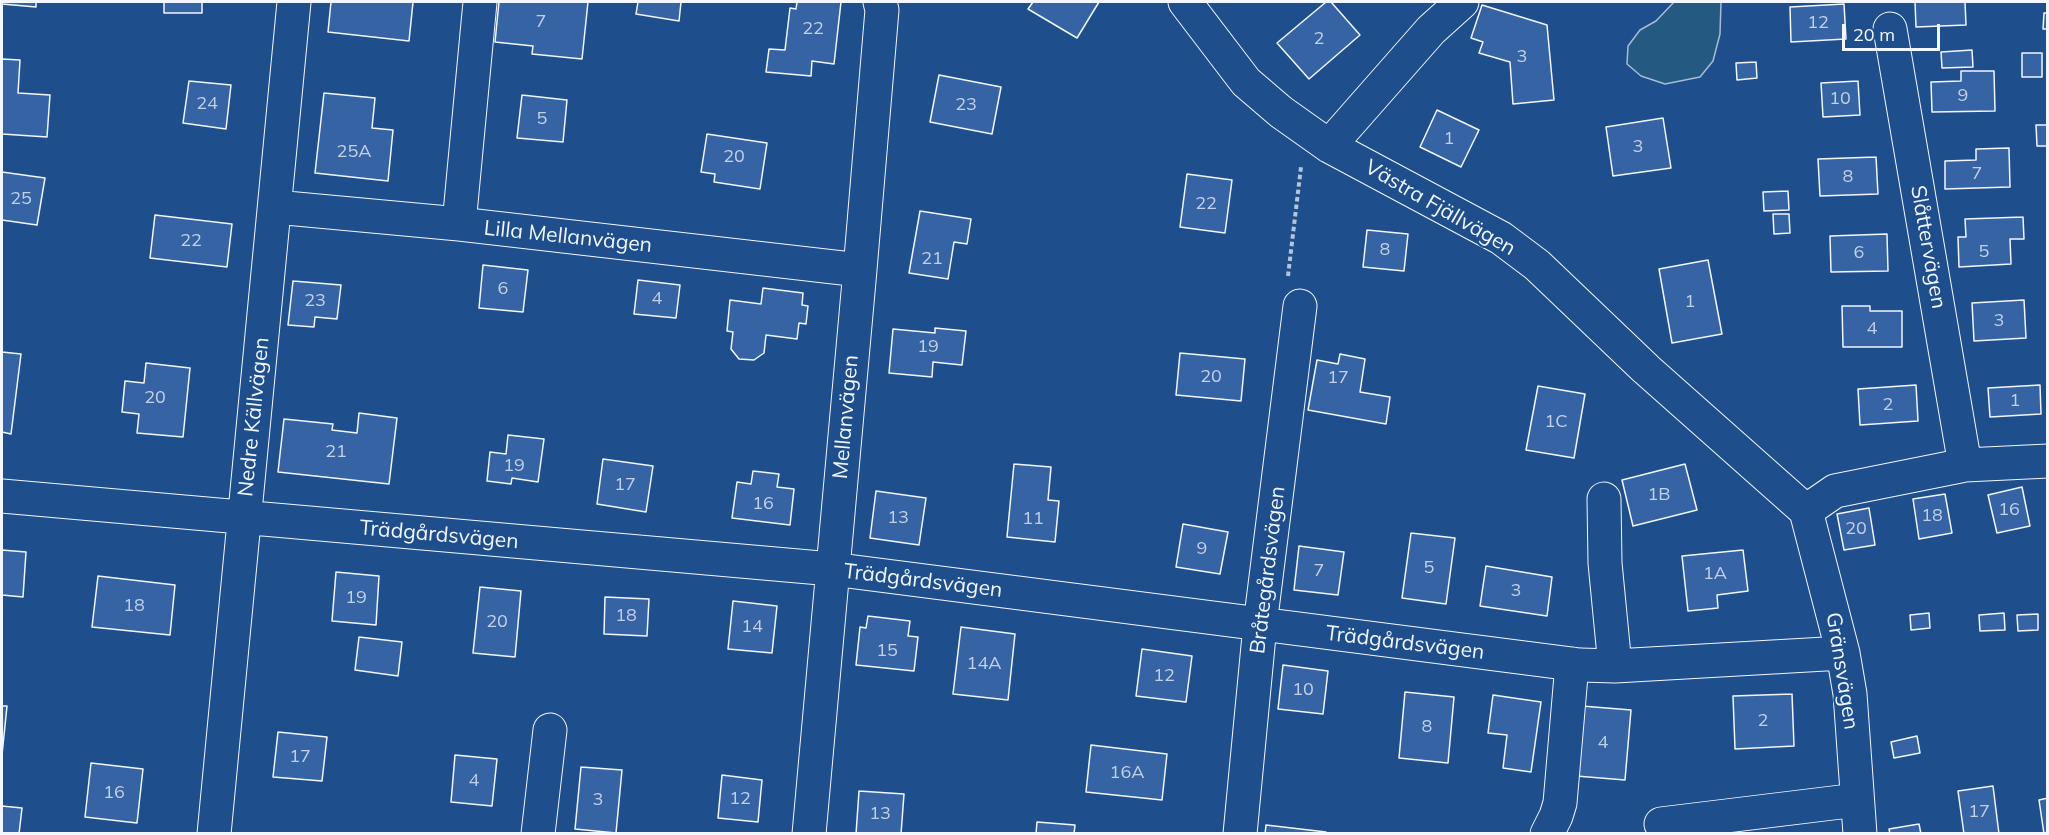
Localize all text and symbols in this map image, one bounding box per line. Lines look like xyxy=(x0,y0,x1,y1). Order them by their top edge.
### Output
house number: 7 xyxy=(536,11,546,33)
house number: 12 xyxy=(1807,12,1829,34)
scale bar xyxy=(1845,12,1942,50)
house number: 22 xyxy=(802,18,824,40)
text: 20 m xyxy=(1853,23,1895,46)
house number: 2 xyxy=(1314,28,1324,50)
house number: 3 xyxy=(1517,46,1527,68)
house number: 9 xyxy=(1958,85,1968,107)
house number: 10 xyxy=(1829,88,1851,110)
house number: 24 xyxy=(196,93,218,115)
house number: 23 xyxy=(955,94,977,116)
house number: 5 xyxy=(537,108,547,130)
house number: 1 xyxy=(1444,128,1454,150)
house number: 3 xyxy=(1633,136,1643,158)
house number: 25A xyxy=(337,141,371,163)
house number: 20 xyxy=(723,146,745,168)
street label: Västra Fjällvägen xyxy=(1360,155,1520,261)
house number: 7 xyxy=(1972,163,1982,185)
house number: 8 xyxy=(1843,166,1853,188)
street label: Slåttervägen xyxy=(1905,183,1951,311)
house number: 25 xyxy=(10,188,32,210)
house number: 22 xyxy=(1195,193,1217,215)
street label: Lilla Mellanvägen xyxy=(483,216,653,258)
house number: 22 xyxy=(180,230,202,252)
house number: 8 xyxy=(1380,239,1390,261)
house number: 5 xyxy=(1979,241,1989,263)
house number: 6 xyxy=(1854,242,1864,264)
house number: 21 xyxy=(921,248,943,270)
house number: 6 xyxy=(498,278,508,300)
house number: 4 xyxy=(652,288,662,310)
house number: 23 xyxy=(304,290,326,312)
house number: 1 xyxy=(1685,291,1695,313)
house number: 3 xyxy=(1994,310,2004,332)
house number: 4 xyxy=(1867,318,1877,340)
street label: Nedre Källvägen xyxy=(233,336,275,498)
house number: 19 xyxy=(917,336,939,358)
street label: Mellanvägen xyxy=(828,354,864,480)
house number: 20 xyxy=(1200,366,1222,388)
house number: 17 xyxy=(1327,367,1349,389)
house number: 20 xyxy=(144,387,166,409)
house number: 1 xyxy=(2010,390,2020,412)
house number: 2 xyxy=(1883,394,1893,416)
house number: 1C xyxy=(1544,411,1568,433)
house number: 21 xyxy=(325,441,347,463)
house number: 19 xyxy=(503,455,525,477)
house number: 17 xyxy=(614,474,636,496)
house number: 1B xyxy=(1647,484,1671,506)
street label: Bråtegårdsvägen xyxy=(1245,485,1291,655)
house number: 16 xyxy=(752,493,774,515)
house number: 16 xyxy=(1998,499,2020,521)
house number: 18 xyxy=(1921,505,1943,527)
house number: 13 xyxy=(887,507,909,529)
house number: 11 xyxy=(1022,508,1044,530)
street label: Trädgårdsvägen xyxy=(358,515,520,555)
house number: 20 xyxy=(1845,518,1867,540)
house number: 9 xyxy=(1197,538,1207,560)
house number: 5 xyxy=(1424,557,1434,579)
street label: Trädgårdsvägen xyxy=(842,559,1004,603)
house number: 7 xyxy=(1314,560,1324,582)
house number: 1A xyxy=(1703,563,1727,585)
house number: 3 xyxy=(1511,580,1521,602)
house number: 19 xyxy=(345,587,367,609)
house number: 18 xyxy=(123,595,145,617)
house number: 18 xyxy=(615,605,637,627)
house number: 20 xyxy=(486,611,508,633)
street label: Gränsvägen xyxy=(1820,611,1864,731)
house number: 14 xyxy=(741,616,763,638)
street label: Trädgårdsvägen xyxy=(1324,621,1486,665)
house number: 15 xyxy=(876,640,898,662)
house number: 14A xyxy=(967,653,1001,675)
house number: 12 xyxy=(1153,665,1175,687)
house number: 10 xyxy=(1292,679,1314,701)
house number: 2 xyxy=(1758,710,1768,732)
house number: 8 xyxy=(1422,716,1432,738)
house number: 4 xyxy=(1598,732,1608,754)
house number: 17 xyxy=(289,746,311,768)
house number: 16A xyxy=(1110,762,1144,784)
house number: 4 xyxy=(469,770,479,792)
house number: 16 xyxy=(103,782,125,804)
house number: 12 xyxy=(729,788,751,810)
house number: 3 xyxy=(593,789,603,811)
house number: 17 xyxy=(1968,801,1990,823)
house number: 13 xyxy=(869,803,891,825)

